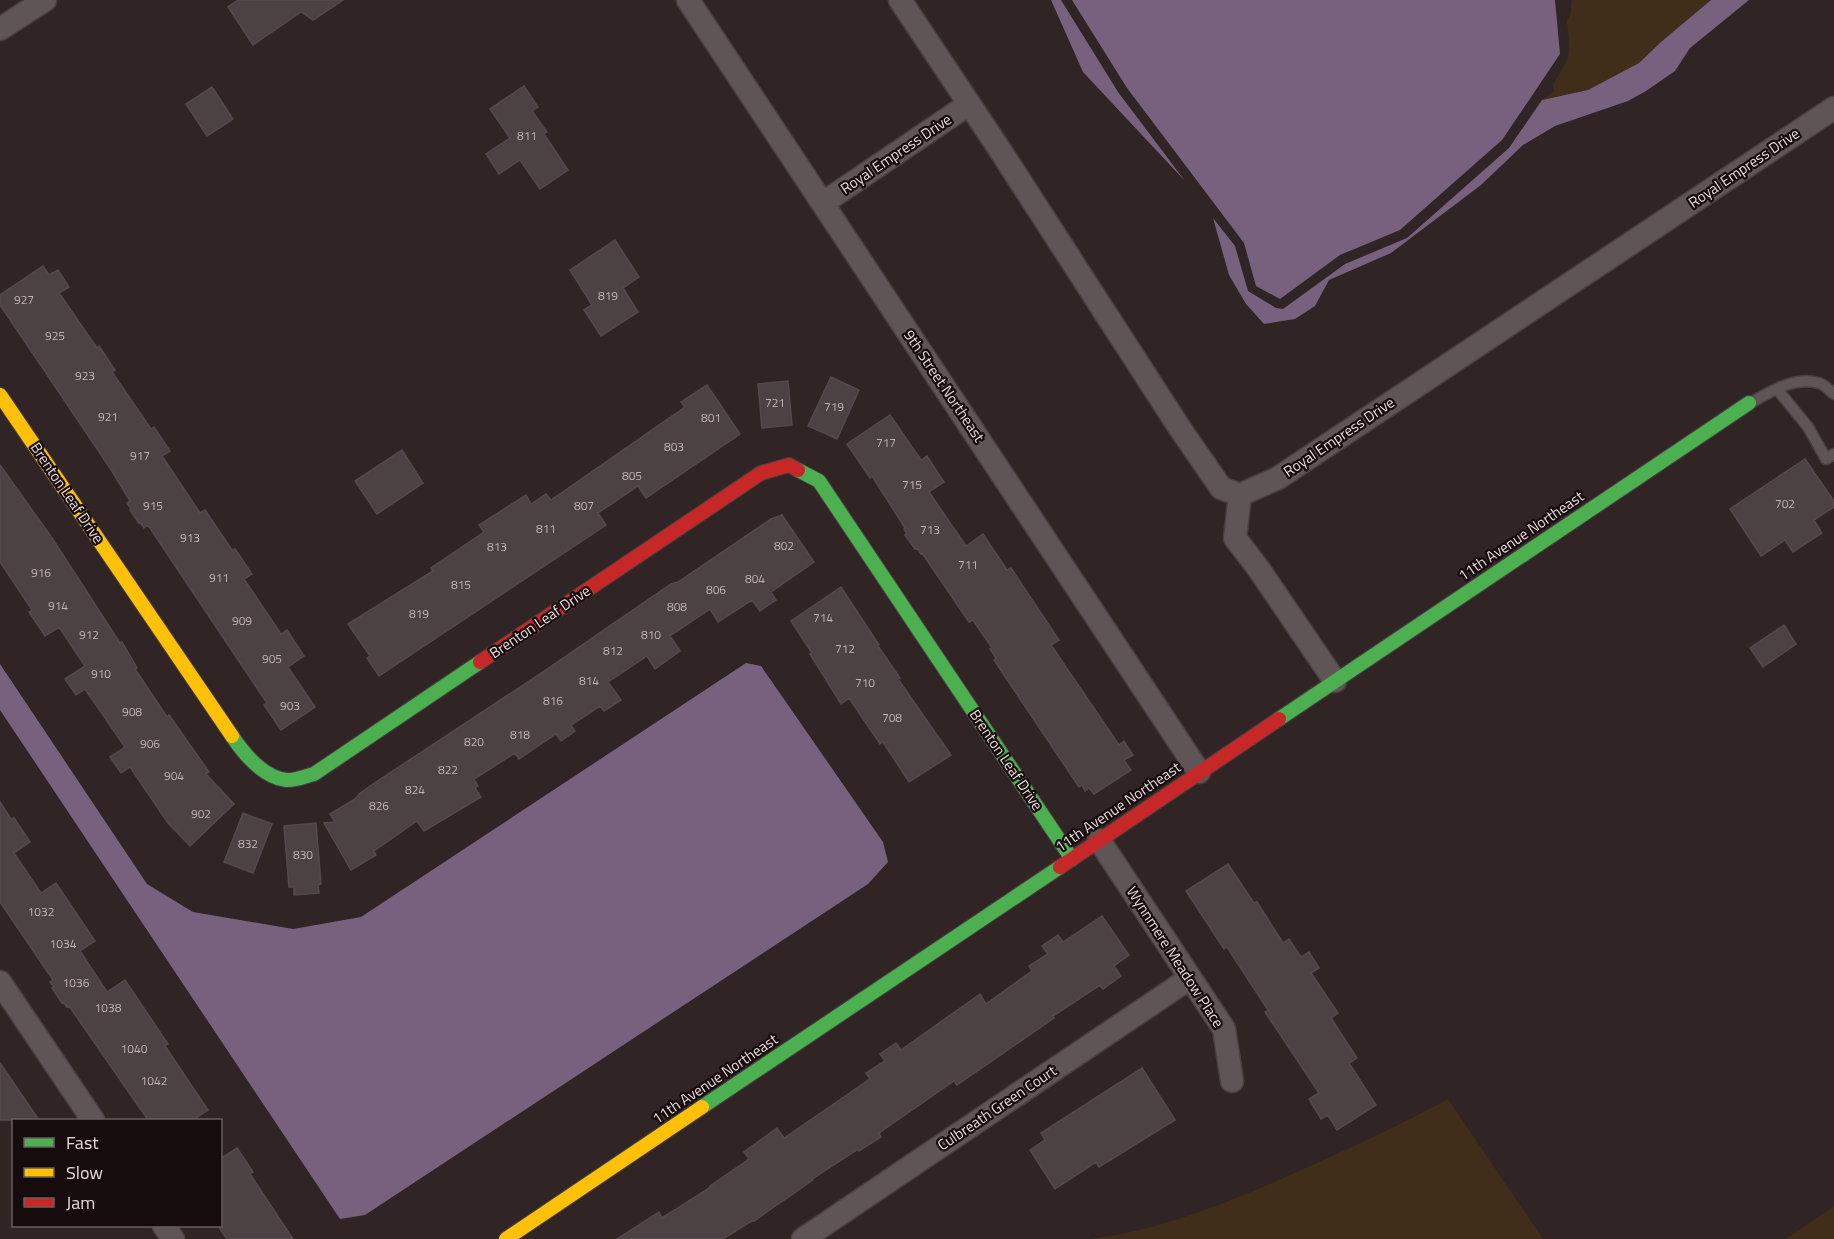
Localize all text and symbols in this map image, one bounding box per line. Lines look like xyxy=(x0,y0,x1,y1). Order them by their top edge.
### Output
street label: Royal Empress Drive xyxy=(836,108,956,199)
street label: Royal Empress Drive xyxy=(1684,122,1804,213)
house number: 811 xyxy=(517,126,537,145)
house number: 819 xyxy=(598,286,618,305)
house number: 927 xyxy=(14,290,34,309)
street label: 9th Street Northeast xyxy=(898,325,991,447)
house number: 925 xyxy=(45,326,65,345)
house number: 923 xyxy=(75,366,95,385)
street label: Royal Empress Drive xyxy=(1279,391,1399,482)
house number: 721 xyxy=(765,393,785,412)
house number: 719 xyxy=(824,397,844,416)
house number: 921 xyxy=(98,407,118,426)
house number: 801 xyxy=(701,408,721,427)
house number: 717 xyxy=(876,433,896,452)
house number: 803 xyxy=(664,437,684,456)
street label: Brenton Leaf Drive xyxy=(25,438,110,548)
house number: 917 xyxy=(130,446,150,465)
house number: 805 xyxy=(622,466,642,485)
house number: 715 xyxy=(902,475,922,494)
street label: 11th Avenue Northeast xyxy=(1453,484,1589,586)
house number: 702 xyxy=(1775,494,1795,513)
house number: 915 xyxy=(143,496,163,515)
house number: 807 xyxy=(574,496,594,515)
house number: 811 xyxy=(536,519,556,538)
house number: 713 xyxy=(920,520,940,539)
house number: 913 xyxy=(180,528,200,547)
house number: 802 xyxy=(774,536,794,555)
house number: 813 xyxy=(487,537,507,556)
house number: 711 xyxy=(958,555,978,574)
house number: 916 xyxy=(31,563,51,582)
house number: 911 xyxy=(209,568,229,587)
house number: 804 xyxy=(745,569,765,588)
house number: 815 xyxy=(451,575,471,594)
street label: Brenton Leaf Drive xyxy=(485,579,595,664)
house number: 806 xyxy=(706,580,726,599)
house number: 914 xyxy=(48,596,68,615)
house number: 808 xyxy=(667,597,687,616)
house number: 819 xyxy=(409,604,429,623)
house number: 714 xyxy=(813,608,833,627)
house number: 909 xyxy=(232,611,252,630)
house number: 912 xyxy=(79,625,99,644)
house number: 810 xyxy=(641,625,661,644)
house number: 712 xyxy=(835,639,855,658)
house number: 812 xyxy=(603,641,623,660)
house number: 905 xyxy=(262,649,282,668)
house number: 910 xyxy=(91,664,111,683)
house number: 814 xyxy=(579,671,599,690)
house number: 710 xyxy=(855,673,875,692)
house number: 816 xyxy=(543,691,563,710)
house number: 903 xyxy=(280,696,300,715)
house number: 908 xyxy=(122,702,142,721)
street label: Brenton Leaf Drive xyxy=(964,705,1049,815)
house number: 708 xyxy=(882,708,902,727)
house number: 818 xyxy=(510,725,530,744)
house number: 820 xyxy=(464,732,484,751)
house number: 906 xyxy=(140,734,160,753)
street label: 11th Avenue Northeast xyxy=(1050,755,1186,857)
house number: 822 xyxy=(438,760,458,779)
house number: 904 xyxy=(164,766,184,785)
house number: 824 xyxy=(405,780,425,799)
house number: 826 xyxy=(369,796,389,815)
house number: 902 xyxy=(191,804,211,823)
house number: 832 xyxy=(238,834,258,853)
house number: 830 xyxy=(293,845,313,864)
street label: Wynnmere Meadow Place xyxy=(1121,881,1230,1032)
house number: 1032 xyxy=(28,902,54,921)
house number: 1034 xyxy=(50,934,77,953)
house number: 1036 xyxy=(63,973,90,992)
house number: 1038 xyxy=(95,998,122,1017)
street label: 11th Avenue Northeast xyxy=(647,1027,783,1129)
house number: 1040 xyxy=(121,1039,148,1058)
street label: Culbreath Green Court xyxy=(933,1059,1061,1156)
house number: 1042 xyxy=(141,1071,167,1090)
legend xyxy=(12,1119,222,1227)
text: Fast xyxy=(66,1129,99,1156)
text: Slow xyxy=(66,1159,103,1186)
text: Jam xyxy=(66,1189,95,1216)

